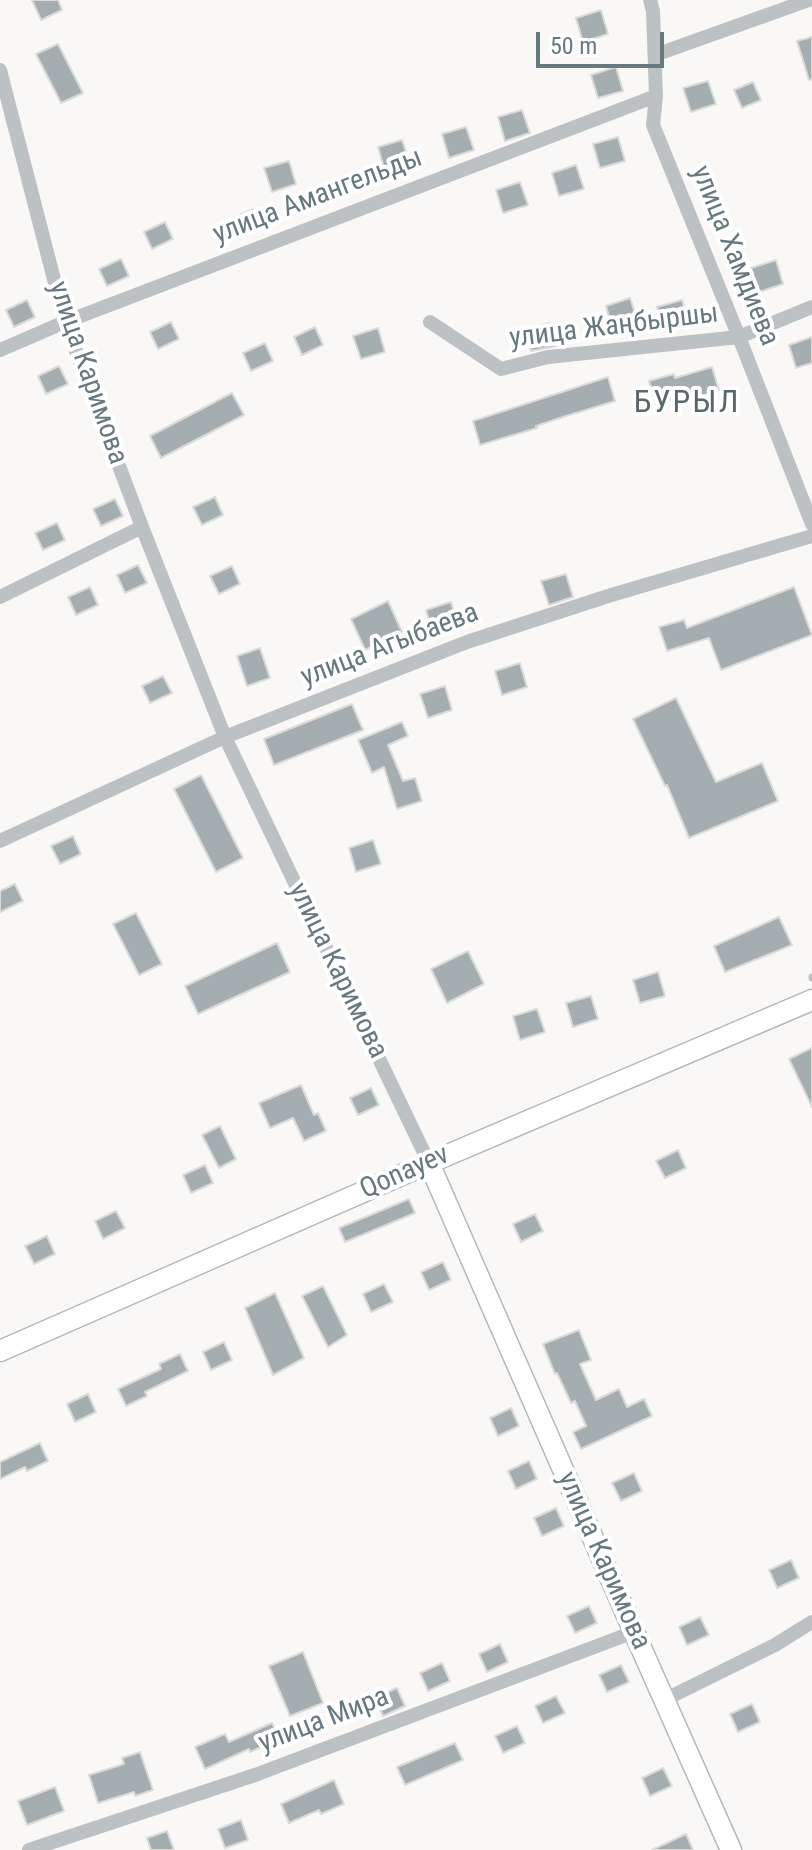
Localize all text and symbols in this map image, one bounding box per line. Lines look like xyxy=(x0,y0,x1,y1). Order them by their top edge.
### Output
scale bar xyxy=(540,16,668,66)
text: 50 m xyxy=(550,32,597,60)
street label: улица Амангельды xyxy=(209,142,427,252)
street label: улица Хамдиева xyxy=(683,161,785,351)
street label: улица Каримова xyxy=(40,277,134,469)
street label: улица Жаңбыршы xyxy=(508,298,720,356)
district label: БУРЫЛ xyxy=(634,385,740,423)
street label: улица Агыбаева xyxy=(297,597,483,695)
street label: улица Каримова xyxy=(280,878,394,1064)
street label: Qonayev xyxy=(355,1139,455,1207)
street label: улица Каримова xyxy=(549,1467,657,1655)
street label: улица Мира xyxy=(254,1681,394,1761)

